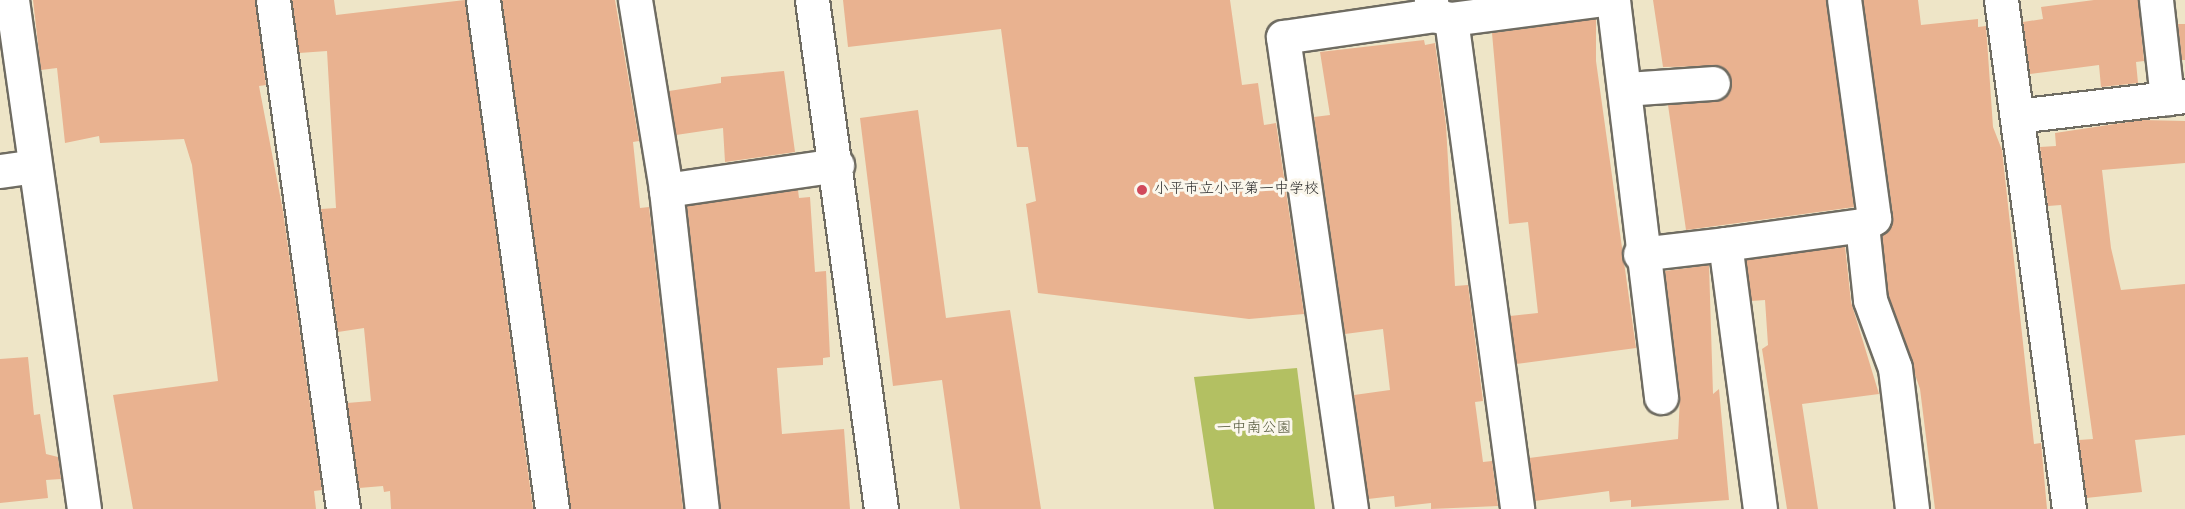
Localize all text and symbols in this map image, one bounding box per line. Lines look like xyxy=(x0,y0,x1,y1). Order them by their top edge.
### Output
place label: 小平市立小平第一中学校 xyxy=(1154,181,1319,199)
marker: 小平市立小平第一中学校 xyxy=(1135,183,1149,197)
park label: 一中南公園 xyxy=(1217,420,1291,438)

